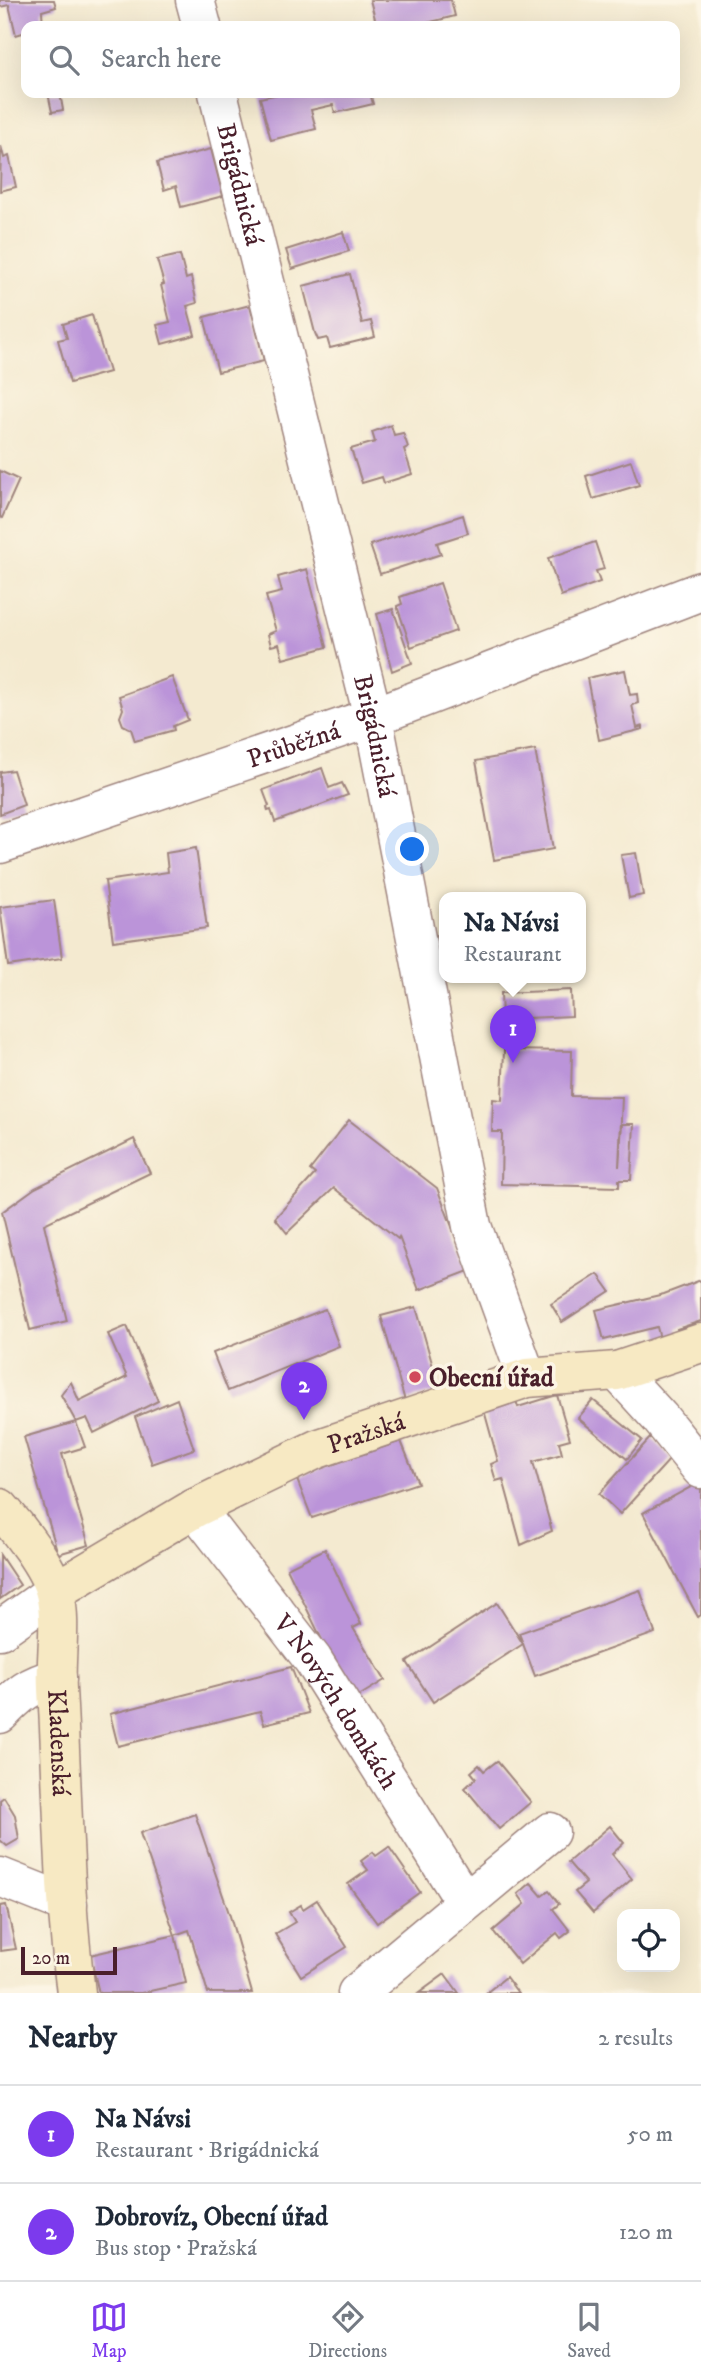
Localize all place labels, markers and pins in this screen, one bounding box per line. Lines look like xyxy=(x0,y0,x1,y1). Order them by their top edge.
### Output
pin: 1 xyxy=(490,1005,536,1063)
pin: 2 xyxy=(281,1362,327,1420)
place label: Obecní úřad xyxy=(429,1362,555,1395)
marker: Obecní úřad xyxy=(407,1369,423,1385)

